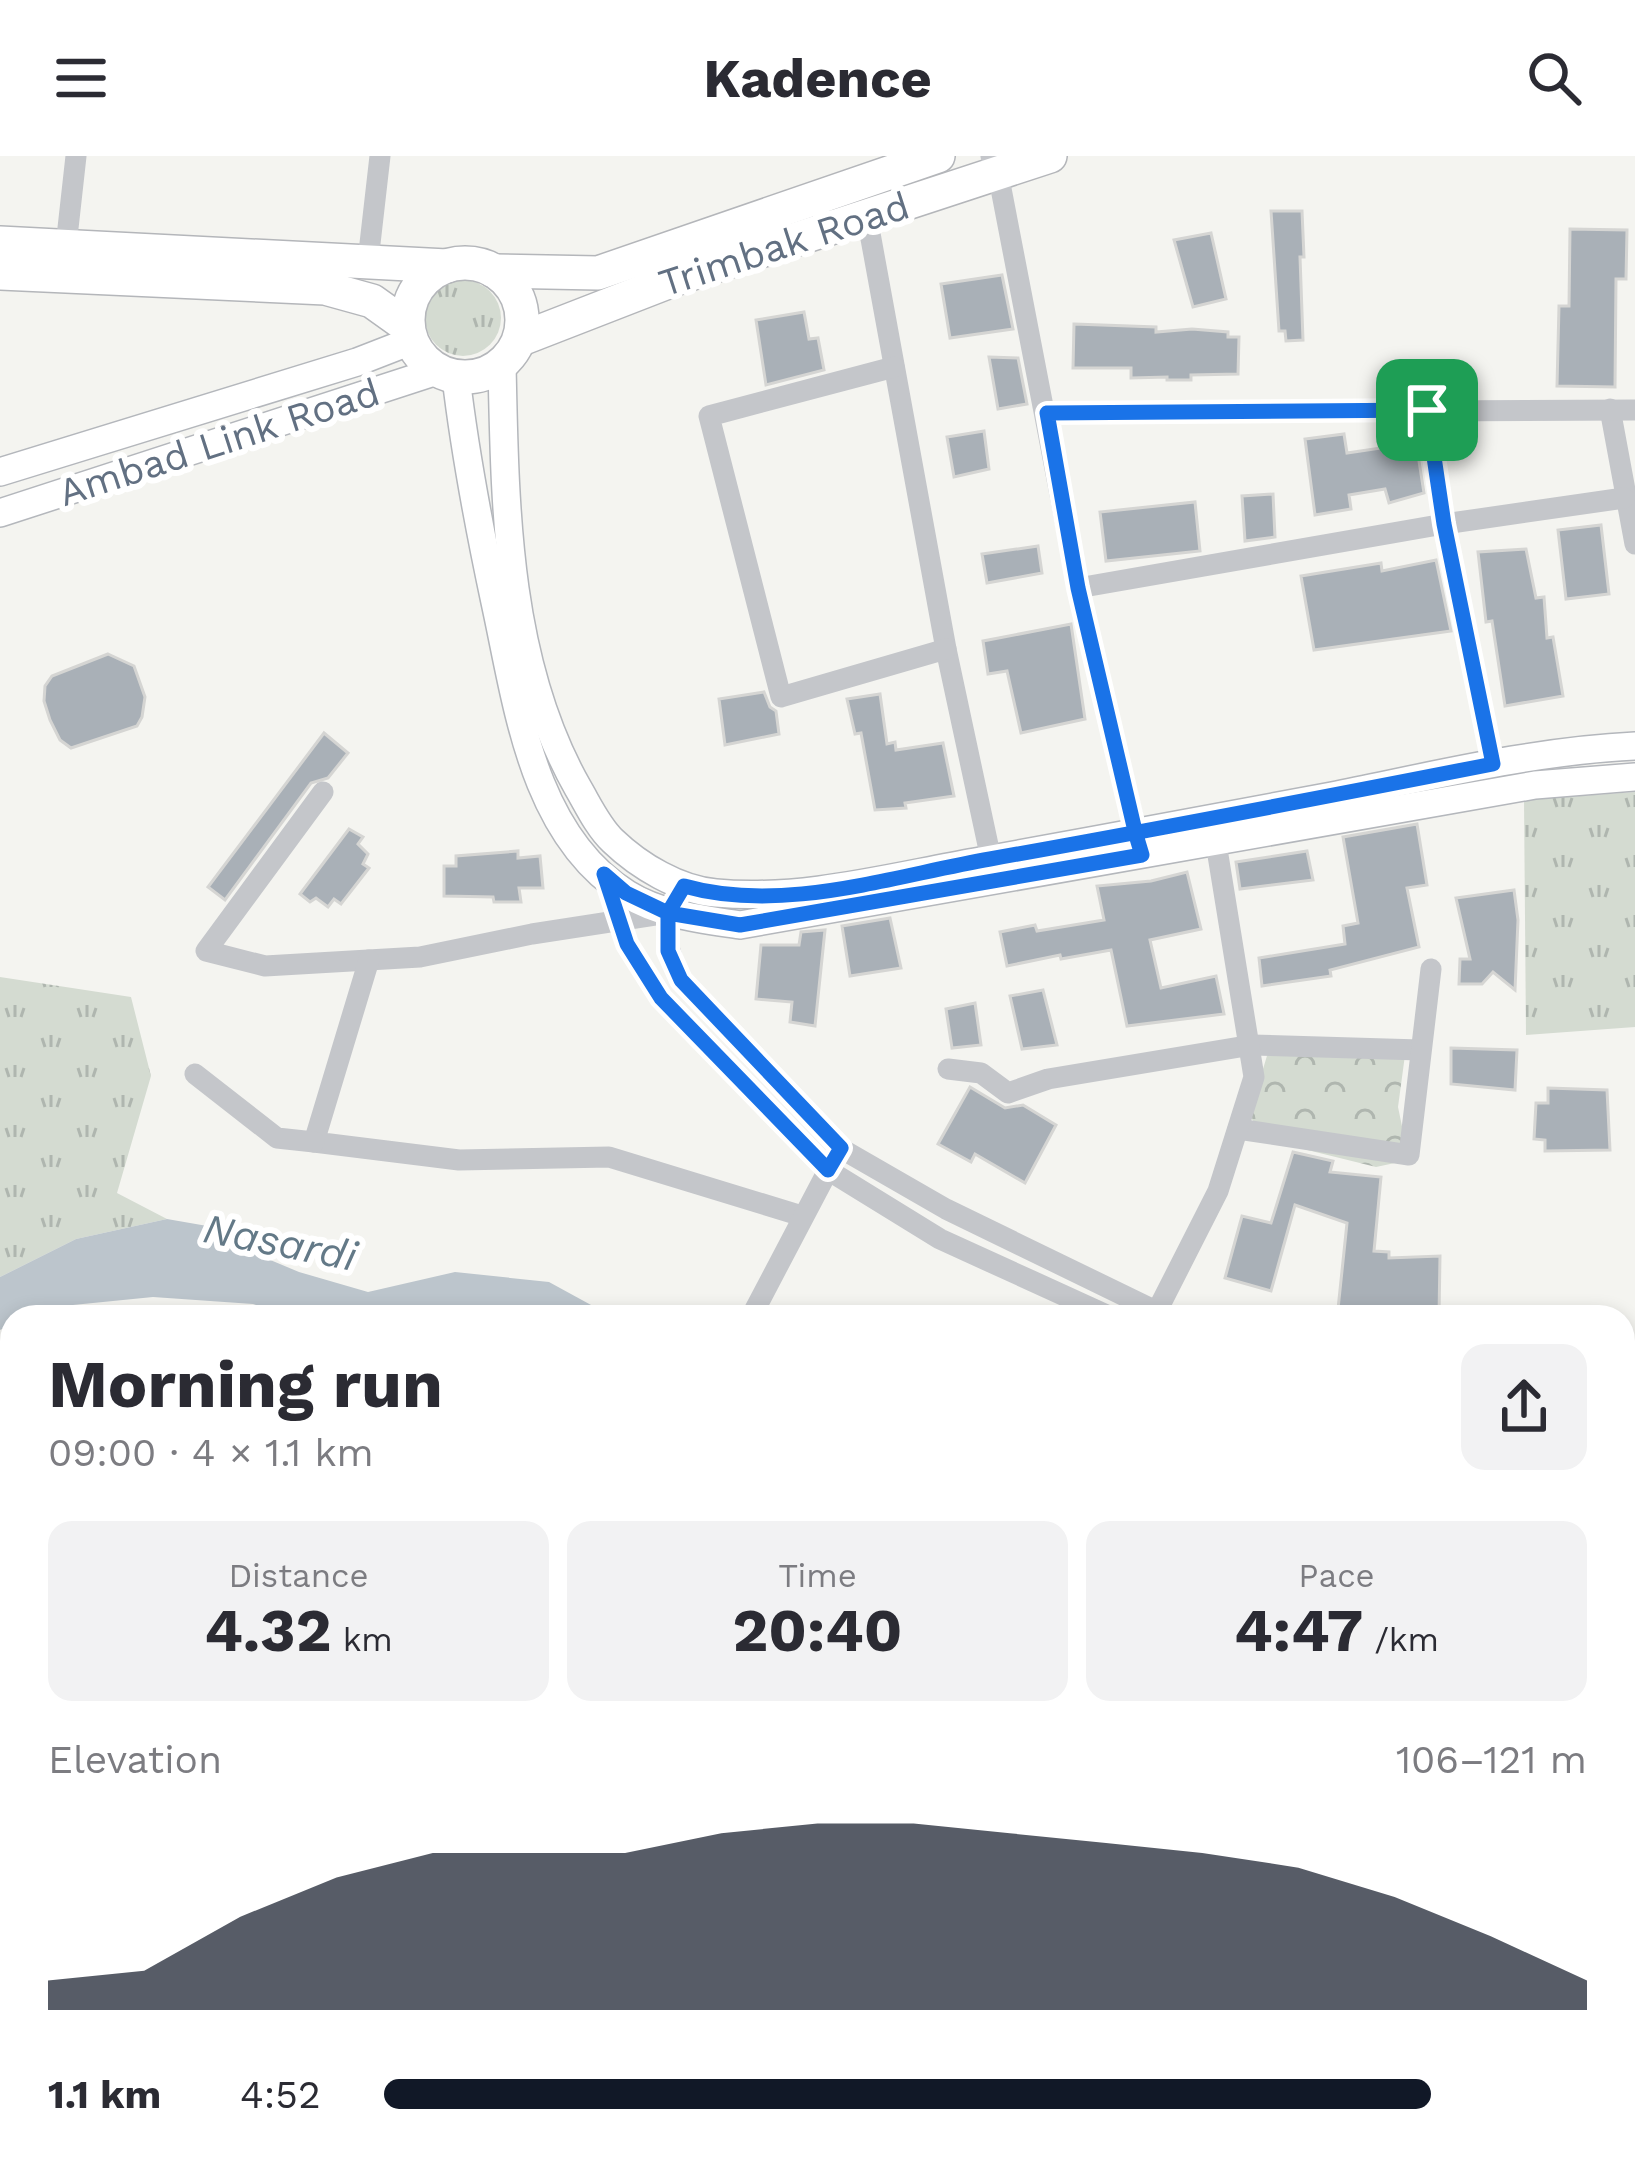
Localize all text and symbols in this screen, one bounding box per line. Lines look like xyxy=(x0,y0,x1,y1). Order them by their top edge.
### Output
icon: menu xyxy=(48,45,114,111)
icon: search xyxy=(1521,45,1587,111)
text: Kadence xyxy=(703,47,932,110)
street label: Trimbak Road xyxy=(653,182,915,306)
pin xyxy=(1376,359,1478,461)
street label: Ambad Link Road xyxy=(53,369,385,515)
icon: arrive xyxy=(1394,377,1460,443)
water label: Nasardi xyxy=(199,1203,362,1281)
button: share xyxy=(1461,1344,1587,1470)
text: Morning run xyxy=(48,1346,443,1423)
text: 09:00 · 4 × 1.1 km xyxy=(48,1430,374,1475)
text: Distance xyxy=(228,1556,369,1595)
text: Time xyxy=(778,1556,857,1595)
text: Pace xyxy=(1298,1556,1375,1595)
text: 4.32 xyxy=(204,1595,331,1666)
text: 20:40 xyxy=(733,1595,902,1666)
text: 4:47 xyxy=(1234,1595,1363,1666)
text: km xyxy=(331,1620,393,1659)
text: /km xyxy=(1363,1620,1439,1659)
text: Elevation xyxy=(48,1737,222,1782)
text: 106–121 m xyxy=(1396,1737,1587,1782)
text: 1.1 km xyxy=(48,2072,161,2117)
text: 4:52 xyxy=(240,2072,321,2117)

